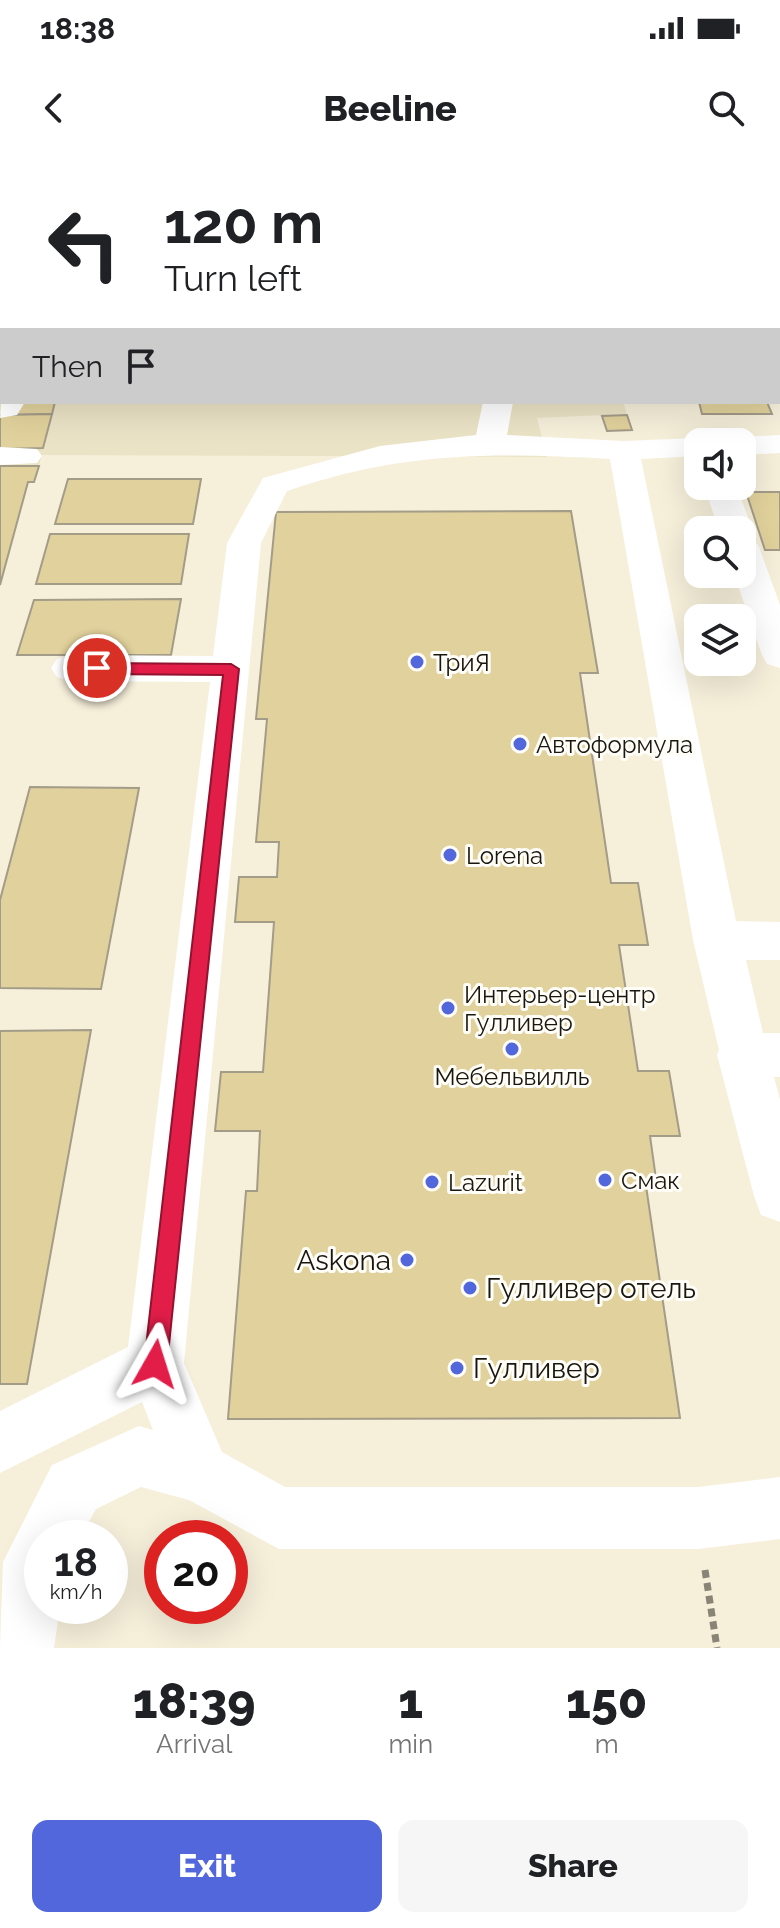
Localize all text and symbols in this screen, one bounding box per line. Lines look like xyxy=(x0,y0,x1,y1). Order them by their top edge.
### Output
text: 18:38 xyxy=(40,11,115,46)
icon: back xyxy=(32,86,76,130)
icon: search xyxy=(704,86,748,130)
text: Beeline xyxy=(323,87,457,129)
text: 120 m xyxy=(164,190,323,256)
icon: left xyxy=(32,192,136,296)
text: Turn left xyxy=(164,257,302,299)
icon: arrive xyxy=(119,344,163,388)
text: Then xyxy=(32,349,103,384)
map controls xyxy=(684,428,756,676)
button: sound xyxy=(684,428,756,500)
button: search xyxy=(684,516,756,588)
button: layers xyxy=(684,604,756,676)
pin xyxy=(63,634,131,702)
icon: arrive xyxy=(75,646,119,690)
place label: ТриЯ xyxy=(433,648,490,677)
marker: ТриЯ xyxy=(408,653,426,671)
place label: Автоформула xyxy=(536,730,693,759)
marker: Автоформула xyxy=(511,735,529,753)
place label: Lorena xyxy=(466,841,543,870)
marker: Lorena xyxy=(441,846,459,864)
place label: Интерьер-центр Гулливер xyxy=(464,980,656,1037)
marker: Интерьер-центр Гулливер xyxy=(439,999,457,1017)
marker: Мебельвилль xyxy=(503,1040,521,1058)
place label: Мебельвилль xyxy=(434,1062,590,1091)
place label: Смак xyxy=(621,1166,680,1195)
place label: Lazurit xyxy=(448,1168,523,1197)
marker: Смак xyxy=(596,1171,614,1189)
marker: Lazurit xyxy=(423,1173,441,1191)
place label: Askona xyxy=(296,1244,391,1277)
marker: Askona xyxy=(398,1251,416,1269)
place label: Гулливер отель xyxy=(486,1272,696,1305)
marker: Гулливер отель xyxy=(461,1279,479,1297)
position arrow xyxy=(113,1322,197,1406)
place label: Гулливер xyxy=(473,1352,600,1385)
marker: Гулливер xyxy=(448,1359,466,1377)
speed limit sign: 20 xyxy=(144,1520,248,1624)
text: 18 xyxy=(54,1538,98,1585)
text: km/h xyxy=(50,1580,102,1604)
text: 18:39 xyxy=(133,1673,256,1729)
text: 1 xyxy=(398,1673,423,1729)
text: 150 xyxy=(566,1673,647,1729)
text: Arrival xyxy=(156,1729,232,1759)
text: min xyxy=(388,1729,433,1759)
text: m xyxy=(595,1729,619,1759)
button: Exit xyxy=(32,1820,382,1912)
button: Share xyxy=(398,1820,748,1912)

